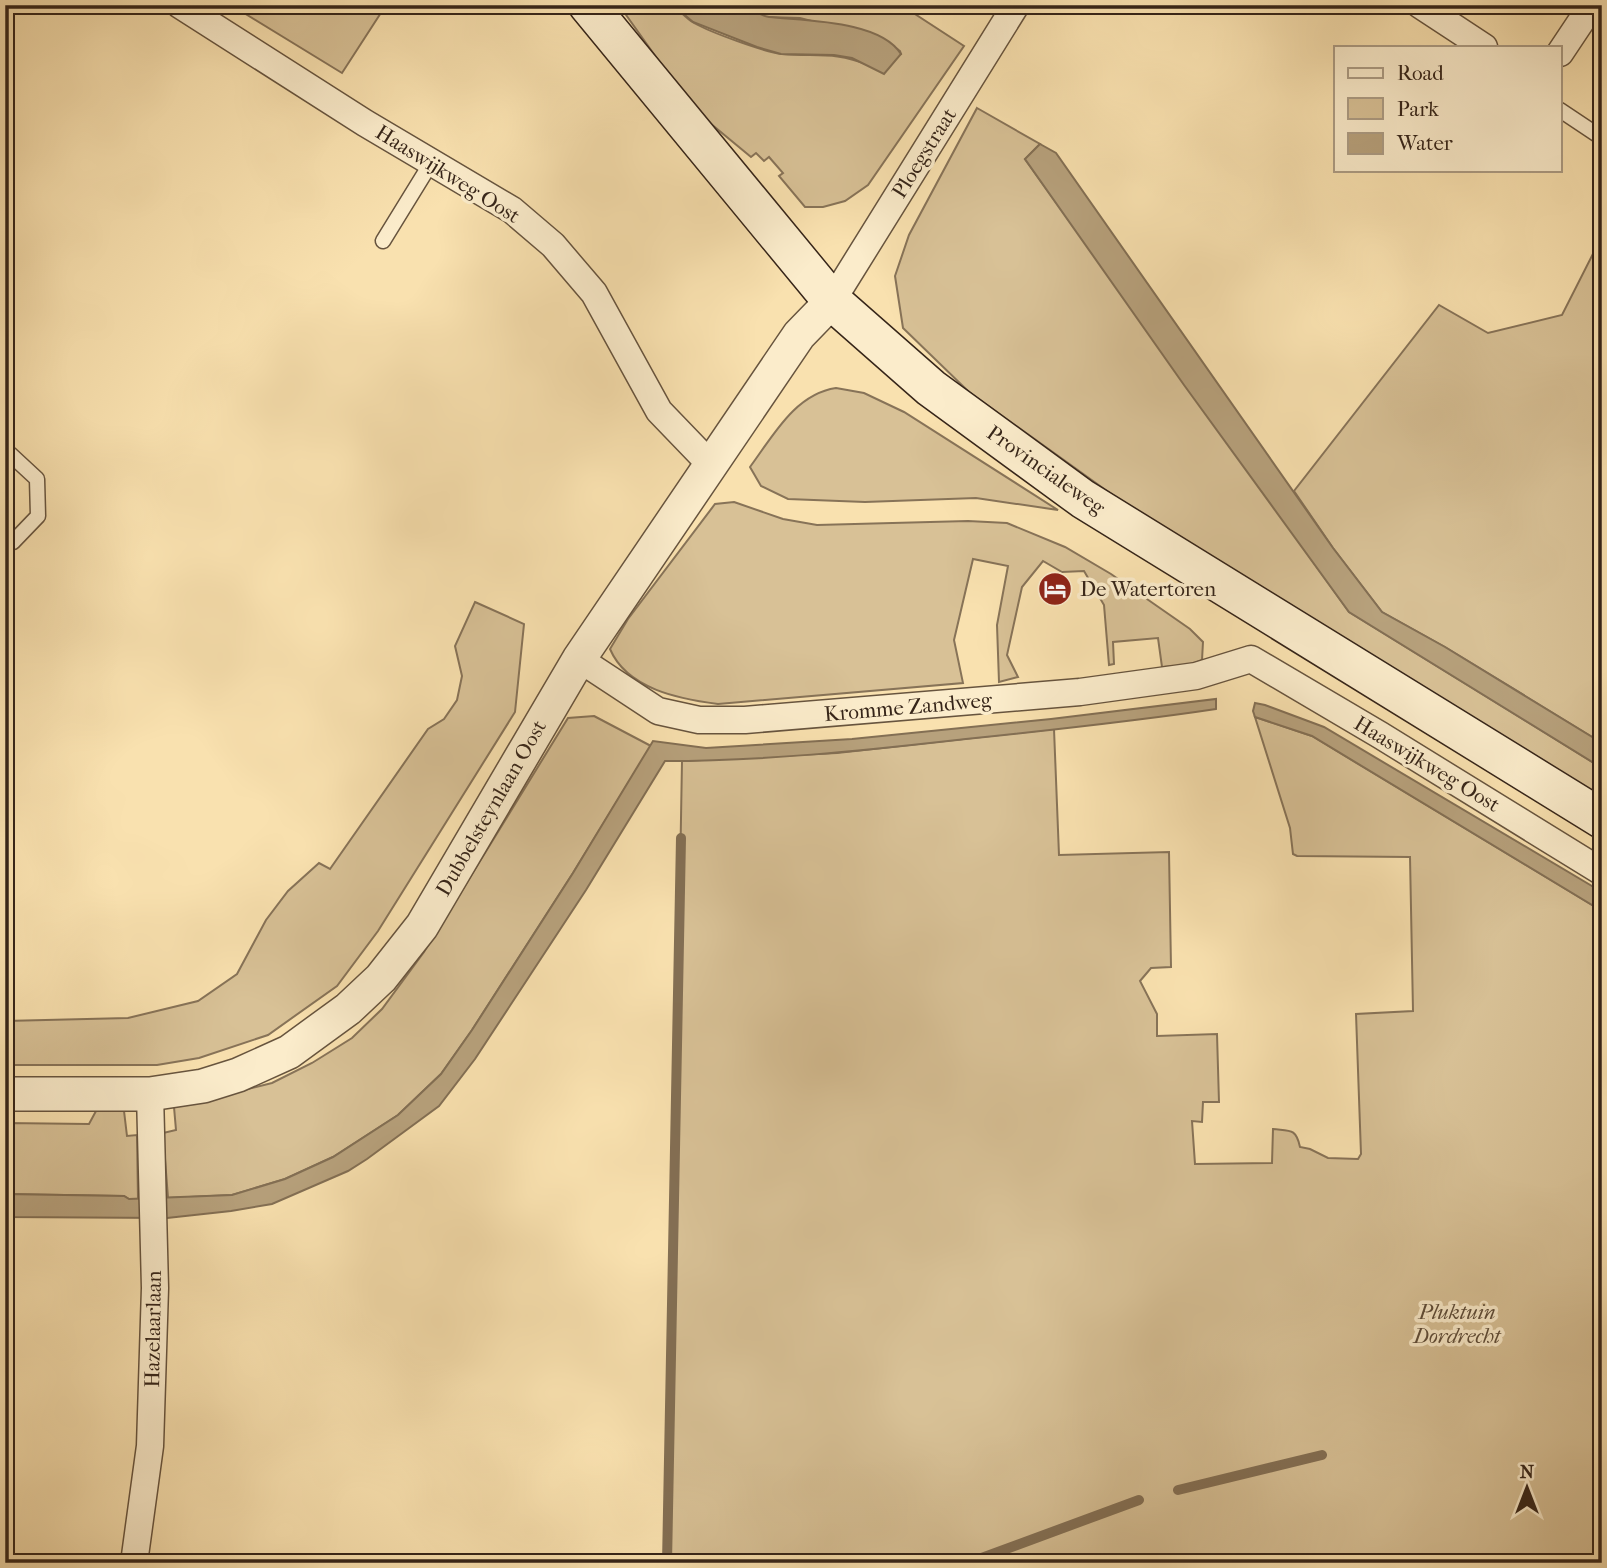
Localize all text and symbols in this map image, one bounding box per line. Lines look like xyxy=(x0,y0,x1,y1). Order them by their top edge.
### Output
legend xyxy=(1334,46,1562,172)
text: Road xyxy=(1397,61,1444,85)
text: Park xyxy=(1397,97,1439,121)
street label: Ploegstraat xyxy=(887,103,961,202)
street label: Haaswijkweg Oost xyxy=(371,120,525,228)
text: Water xyxy=(1396,131,1453,155)
street label: Provincialeweg xyxy=(982,420,1110,520)
hotel icon: De Watertoren xyxy=(1036,570,1074,608)
place label: De Watertoren xyxy=(1080,577,1216,601)
street label: Kromme Zandweg xyxy=(823,688,994,726)
street label: Haaswijkweg Oost xyxy=(1350,711,1505,817)
street label: Dubbelsteynlaan Oost xyxy=(431,715,551,900)
street label: Hazelaarlaan xyxy=(140,1270,166,1388)
park label: Pluktuin Dordrecht xyxy=(1412,1300,1502,1348)
north arrow xyxy=(1492,1452,1562,1522)
text: N xyxy=(1520,1461,1535,1483)

